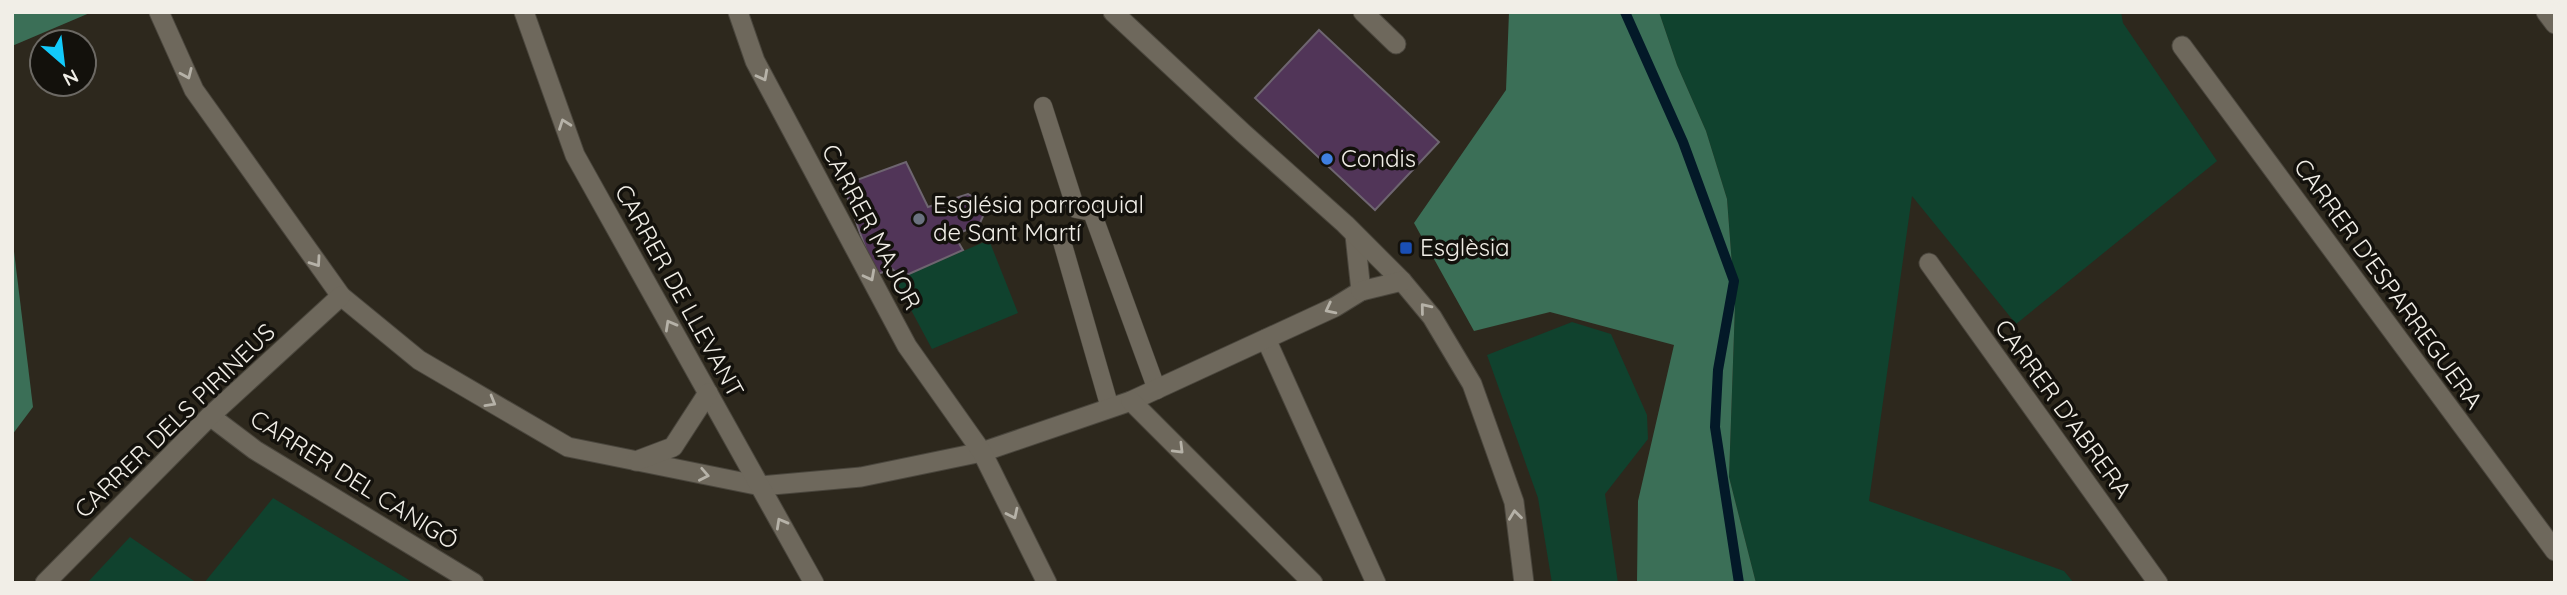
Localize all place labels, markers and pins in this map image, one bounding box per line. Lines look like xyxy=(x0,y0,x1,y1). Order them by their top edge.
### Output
place label: Condis xyxy=(1341,143,1416,173)
marker: Condis xyxy=(1319,151,1335,167)
place label: Església parroquial de Sant Martí xyxy=(933,189,1144,247)
marker: Església parroquial de Sant Martí xyxy=(911,211,927,227)
place label: Esglèsia xyxy=(1420,232,1510,262)
marker: Esglèsia xyxy=(1398,240,1414,256)

